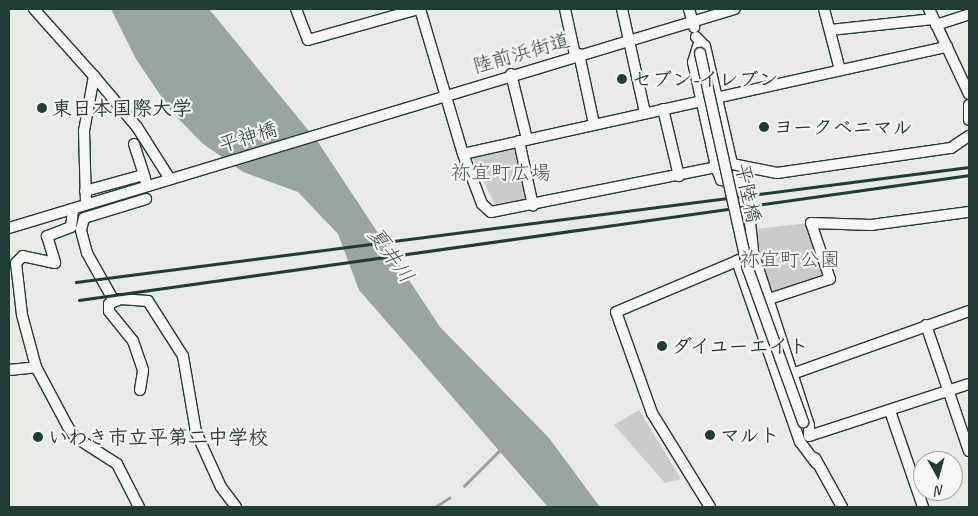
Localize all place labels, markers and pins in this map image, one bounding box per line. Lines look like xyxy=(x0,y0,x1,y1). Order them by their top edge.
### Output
place label: セブン-イレブン xyxy=(632,67,779,91)
marker: セブン-イレブン xyxy=(616,73,628,85)
place label: 東日本国際大学 xyxy=(52,96,192,120)
marker: 東日本国際大学 xyxy=(36,102,48,114)
place label: ヨークベニマル xyxy=(774,115,913,139)
marker: ヨークベニマル xyxy=(758,121,770,133)
place label: ダイユーエイト xyxy=(672,334,811,358)
marker: ダイユーエイト xyxy=(656,340,668,352)
place label: マルト xyxy=(720,423,780,447)
place label: いわき市立平第二中学校 xyxy=(48,425,268,449)
marker: マルト xyxy=(704,429,716,441)
marker: いわき市立平第二中学校 xyxy=(32,431,44,443)

